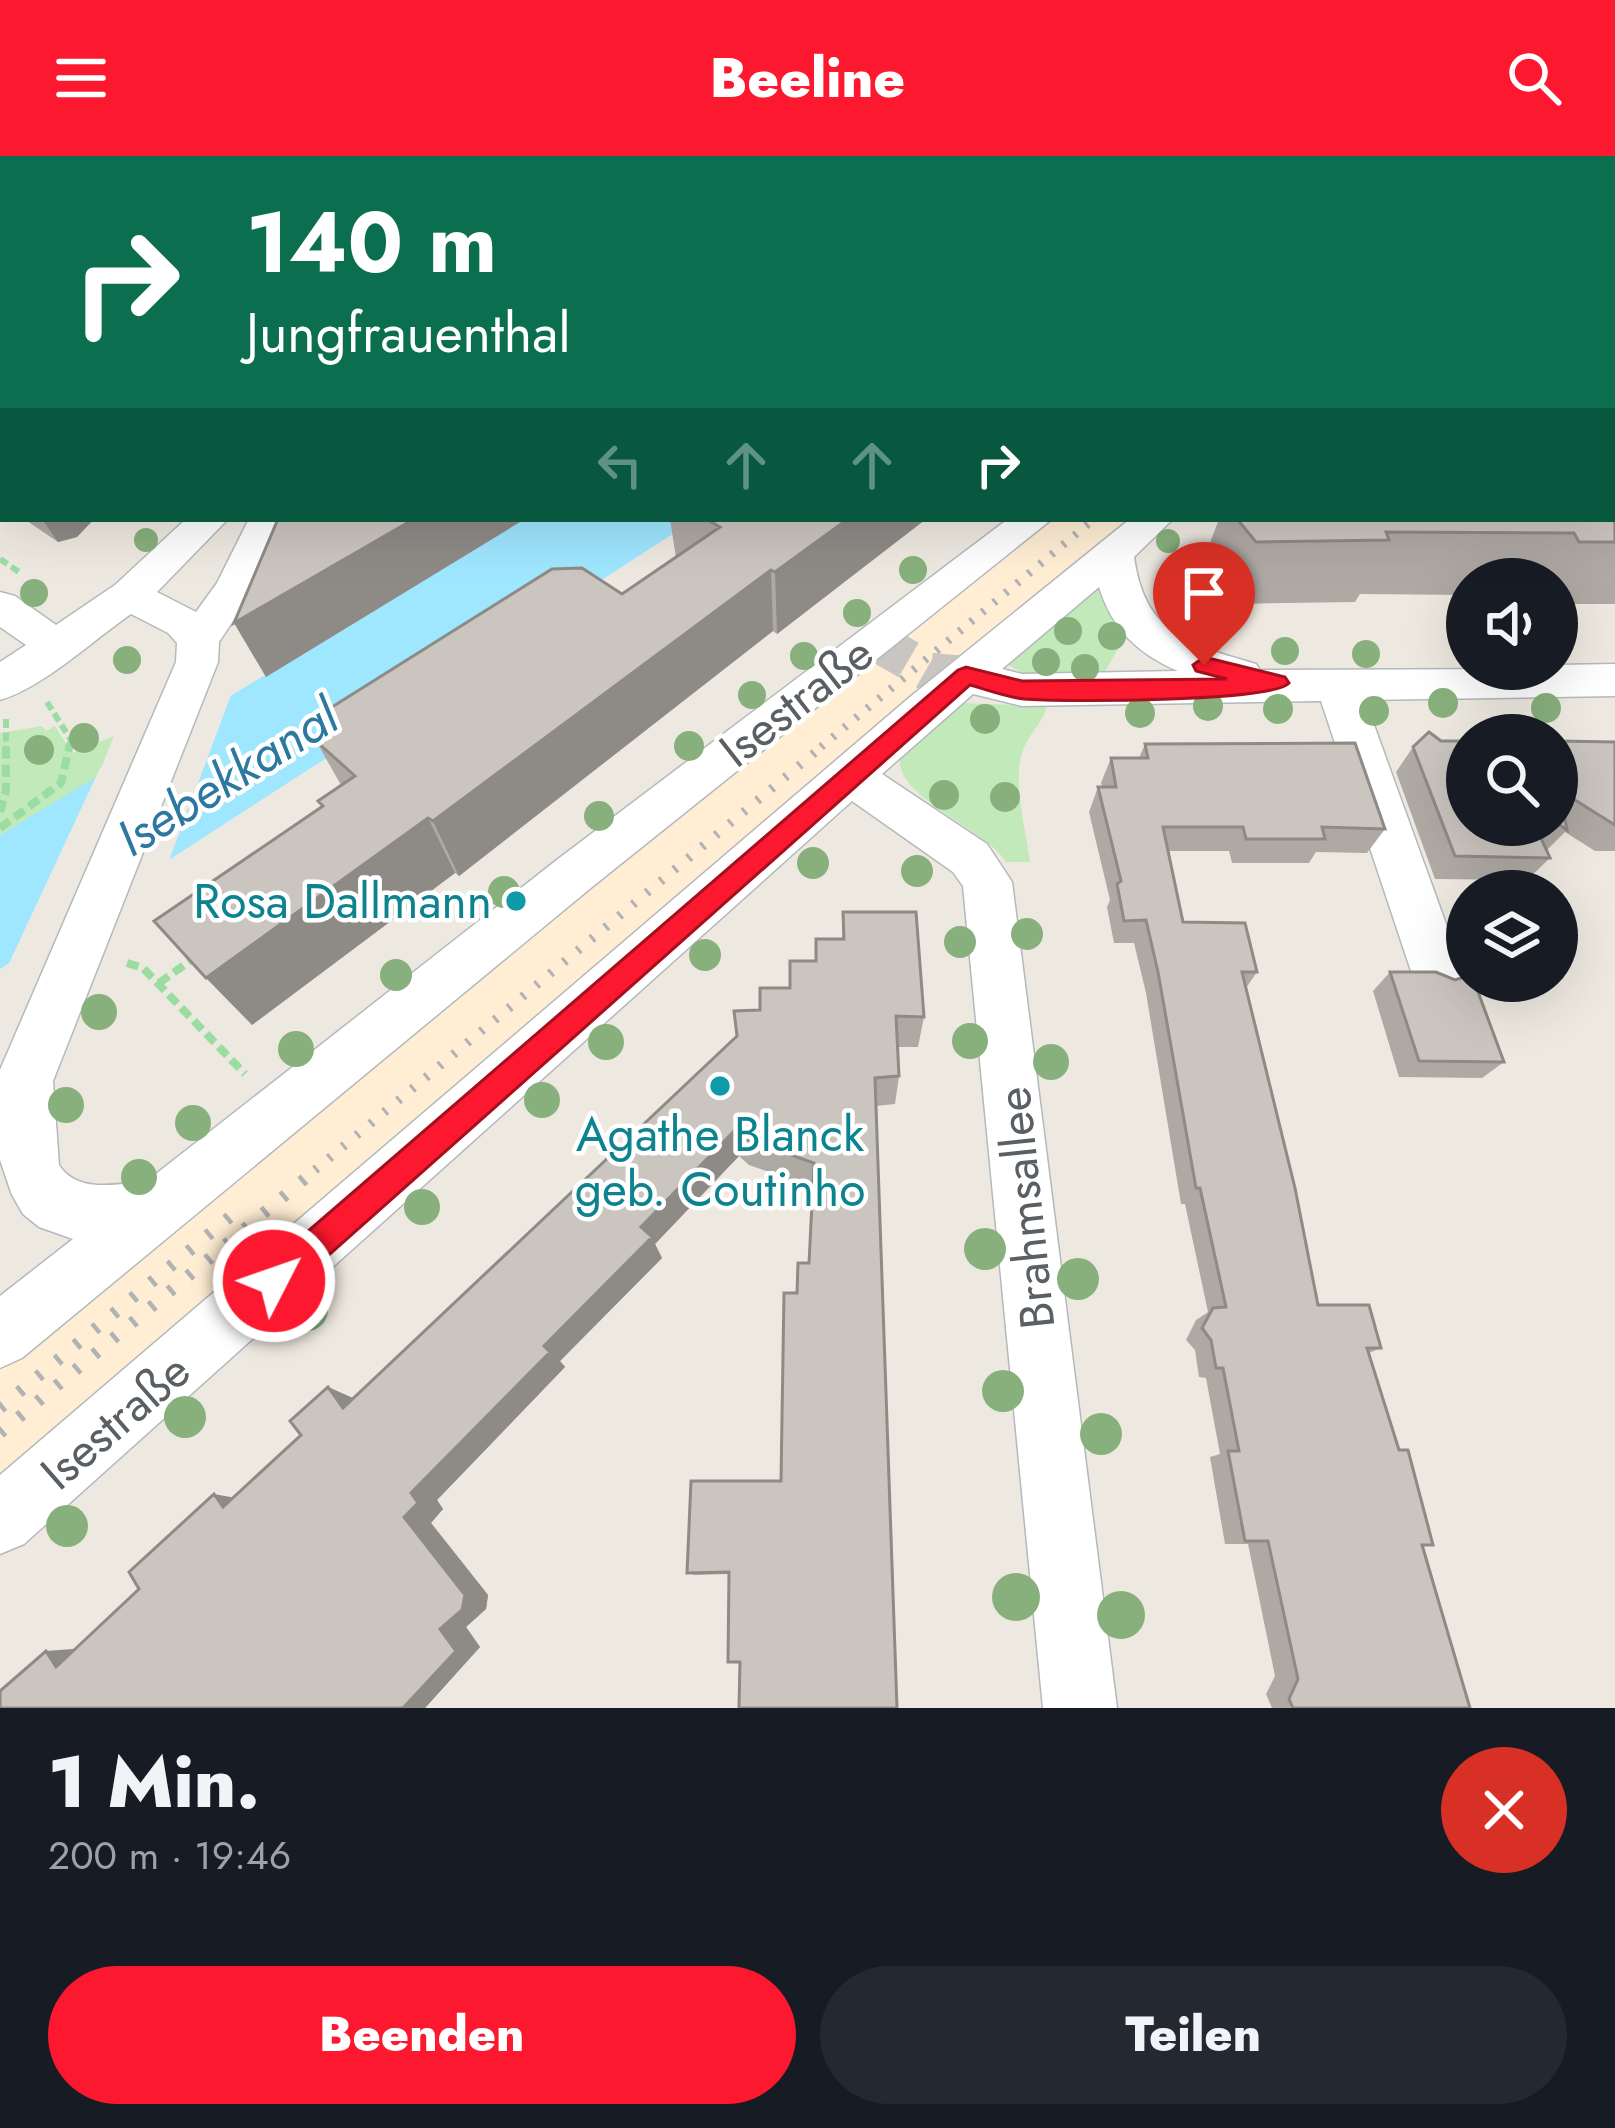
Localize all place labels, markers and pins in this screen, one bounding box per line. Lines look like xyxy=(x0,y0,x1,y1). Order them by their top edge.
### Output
pin xyxy=(1153,542,1255,665)
place label: Rosa Dallmann xyxy=(193,867,492,936)
marker: Rosa Dallmann xyxy=(503,888,529,914)
marker: Agathe Blanck geb. Coutinho xyxy=(707,1073,733,1099)
place label: Agathe Blanck geb. Coutinho xyxy=(575,1100,865,1224)

